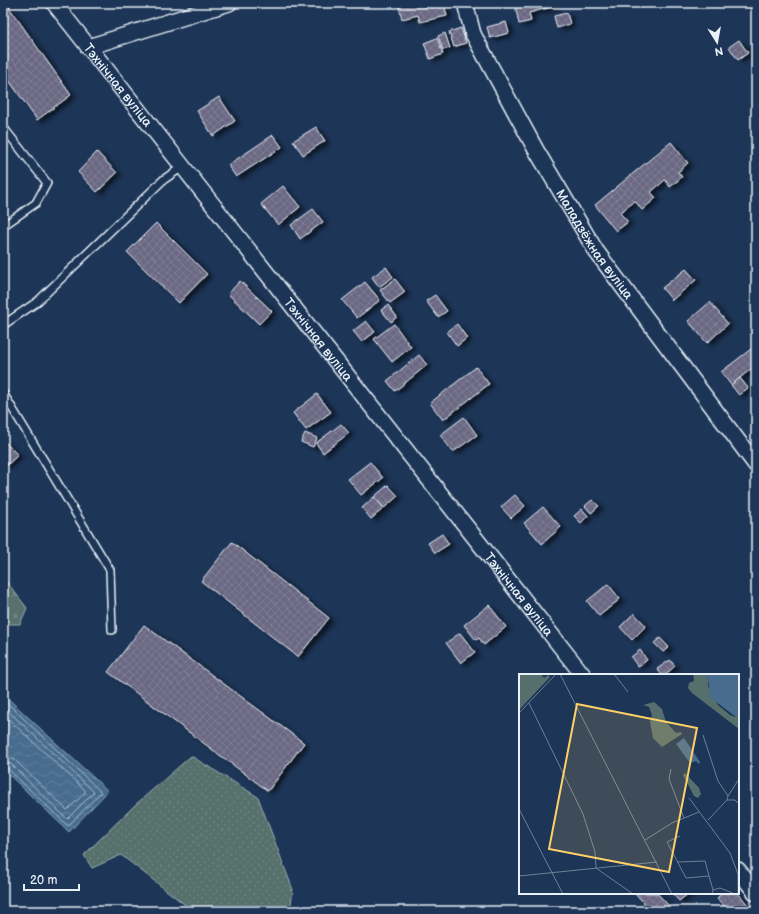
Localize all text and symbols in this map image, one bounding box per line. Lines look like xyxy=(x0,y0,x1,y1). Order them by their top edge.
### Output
north arrow xyxy=(697,22,737,62)
street label: Тэхнічная вуліца xyxy=(80,40,156,131)
text: N xyxy=(714,44,724,58)
street label: Маладзёжная вуліца xyxy=(552,187,636,303)
street label: Тэхнічная вуліца xyxy=(280,295,356,385)
street label: Тэхнічная вуліца xyxy=(481,550,556,640)
inset map xyxy=(519,674,739,894)
scale bar xyxy=(24,866,79,892)
text: 20 m xyxy=(30,873,57,888)

